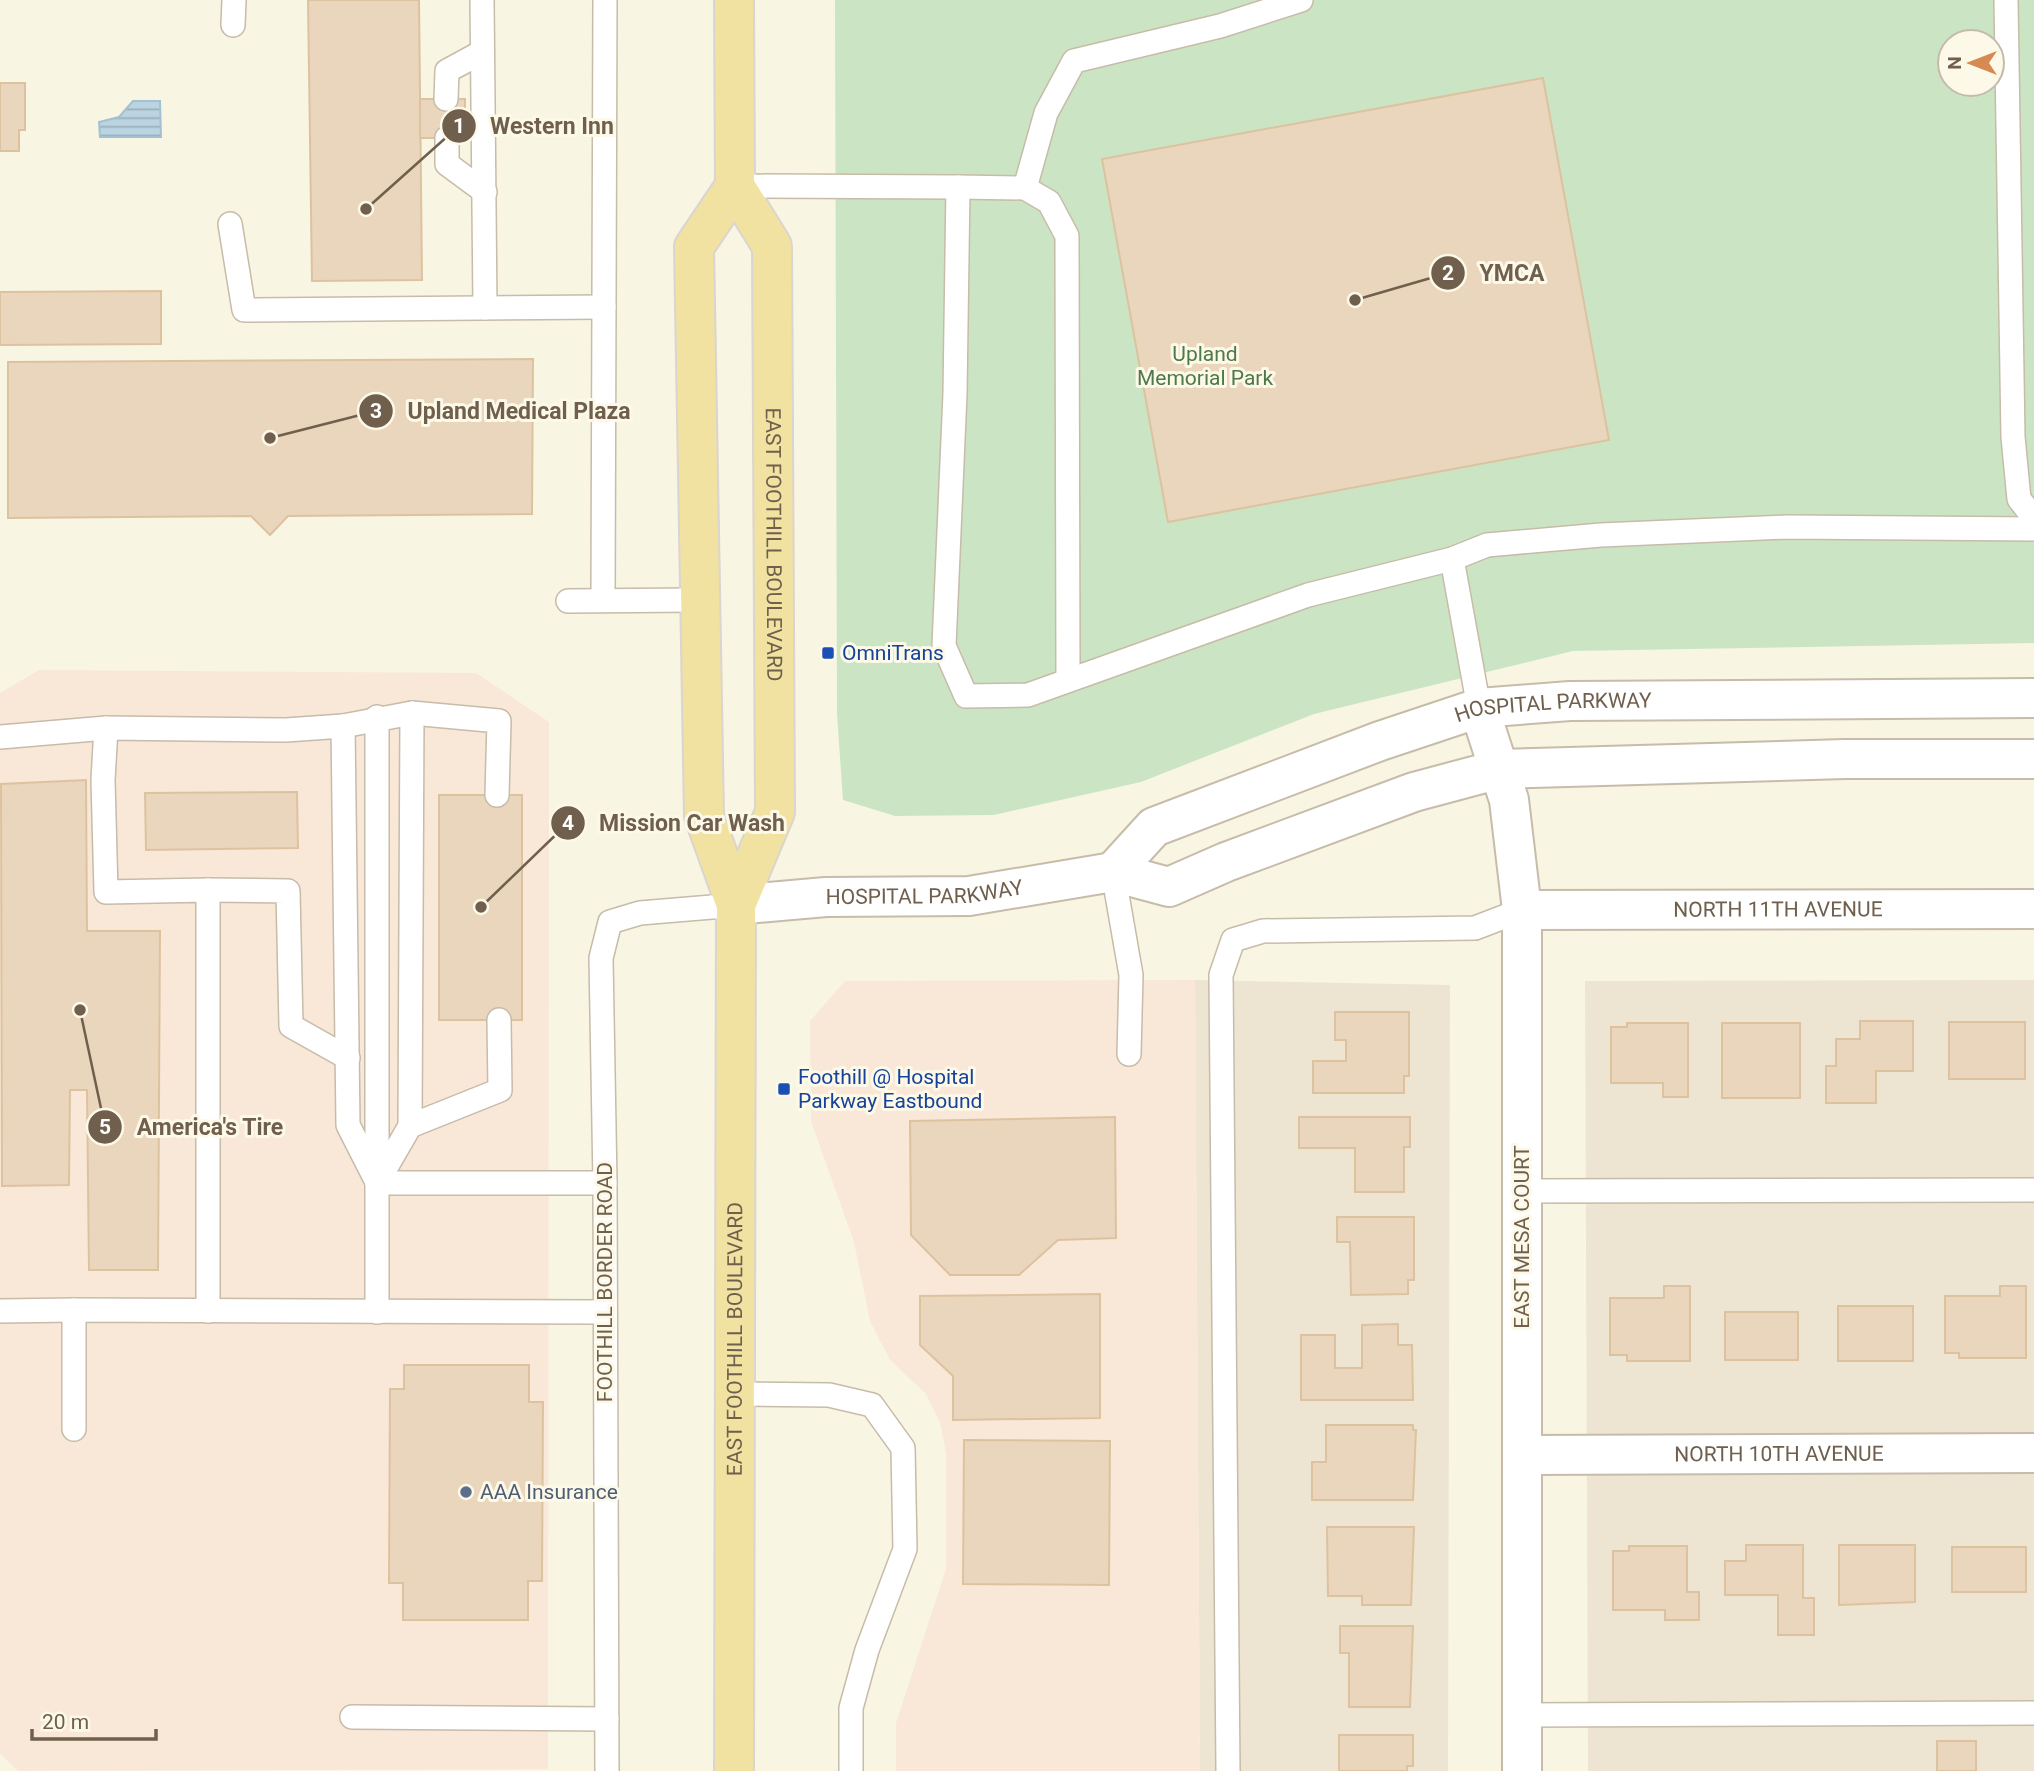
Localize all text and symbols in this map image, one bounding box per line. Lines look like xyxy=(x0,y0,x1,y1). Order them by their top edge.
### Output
north arrow xyxy=(1936,28,2006,98)
text: N xyxy=(1943,56,1966,70)
callout: Western Inn xyxy=(441,104,628,148)
text: Western Inn xyxy=(490,113,614,140)
text: 1 xyxy=(453,114,465,138)
callout: YMCA xyxy=(1431,251,1558,295)
text: YMCA xyxy=(1480,260,1545,287)
text: 2 xyxy=(1442,261,1454,285)
park label: Upland Memorial Park xyxy=(1137,342,1273,390)
callout: Upland Medical Plaza xyxy=(358,389,644,433)
text: Upland Medical Plaza xyxy=(408,398,630,425)
text: 3 xyxy=(370,399,382,423)
street label: EAST FOOTHILL BOULEVARD xyxy=(761,407,786,682)
place label: OmniTrans xyxy=(842,641,944,665)
marker: OmniTrans xyxy=(820,645,836,661)
street label: HOSPITAL PARKWAY xyxy=(1452,688,1652,727)
callout: Mission Car Wash xyxy=(550,801,799,845)
text: Mission Car Wash xyxy=(599,810,785,837)
text: 4 xyxy=(562,811,574,835)
street label: HOSPITAL PARKWAY xyxy=(826,875,1025,909)
street label: NORTH 11TH AVENUE xyxy=(1673,897,1883,922)
place label: Foothill @ Hospital Parkway Eastbound xyxy=(798,1065,982,1113)
marker: Foothill @ Hospital Parkway Eastbound xyxy=(776,1081,792,1097)
callout: America's Tire xyxy=(87,1105,297,1149)
text: America's Tire xyxy=(137,1114,283,1141)
text: 5 xyxy=(99,1115,111,1139)
street label: EAST MESA COURT xyxy=(1510,1145,1534,1329)
street label: FOOTHILL BORDER ROAD xyxy=(593,1162,617,1402)
street label: EAST FOOTHILL BOULEVARD xyxy=(723,1202,747,1476)
street label: NORTH 10TH AVENUE xyxy=(1674,1442,1884,1466)
place label: AAA Insurance xyxy=(480,1480,618,1504)
marker: AAA Insurance xyxy=(458,1484,474,1500)
scale bar xyxy=(32,1698,156,1742)
text: 20 m xyxy=(42,1710,89,1734)

